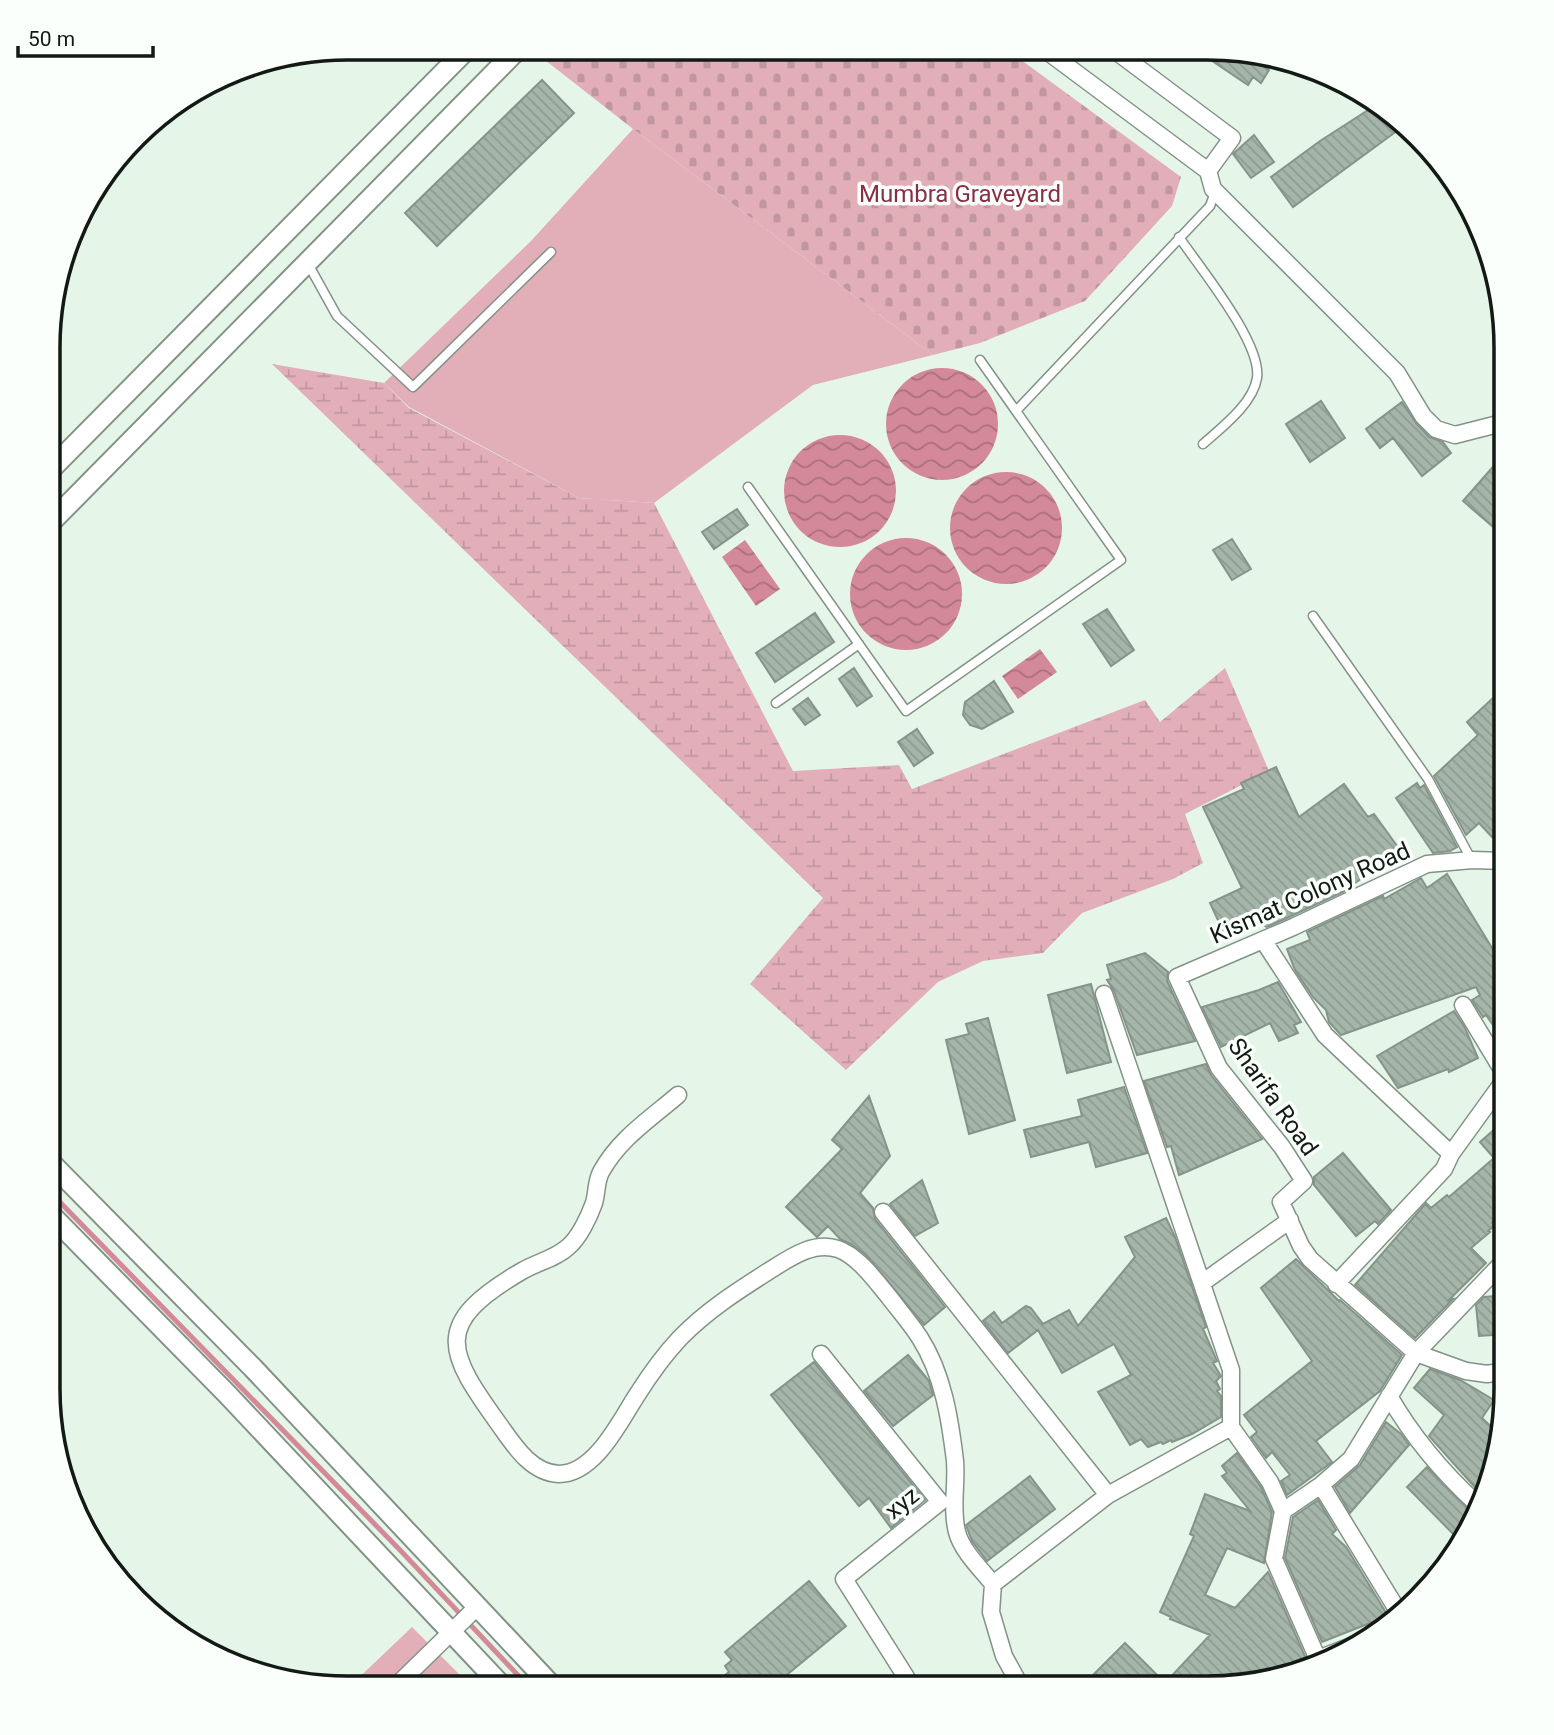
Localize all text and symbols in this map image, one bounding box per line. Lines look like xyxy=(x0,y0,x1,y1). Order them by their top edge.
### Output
scale bar xyxy=(18,14,152,58)
text: 50 m xyxy=(28,27,75,51)
park label: Mumbra Graveyard xyxy=(859,180,1061,208)
street label: Kismat Colony Road xyxy=(1206,836,1414,950)
street label: Sharifa Road xyxy=(1222,1033,1324,1161)
street label: xyz xyxy=(880,1481,925,1525)

